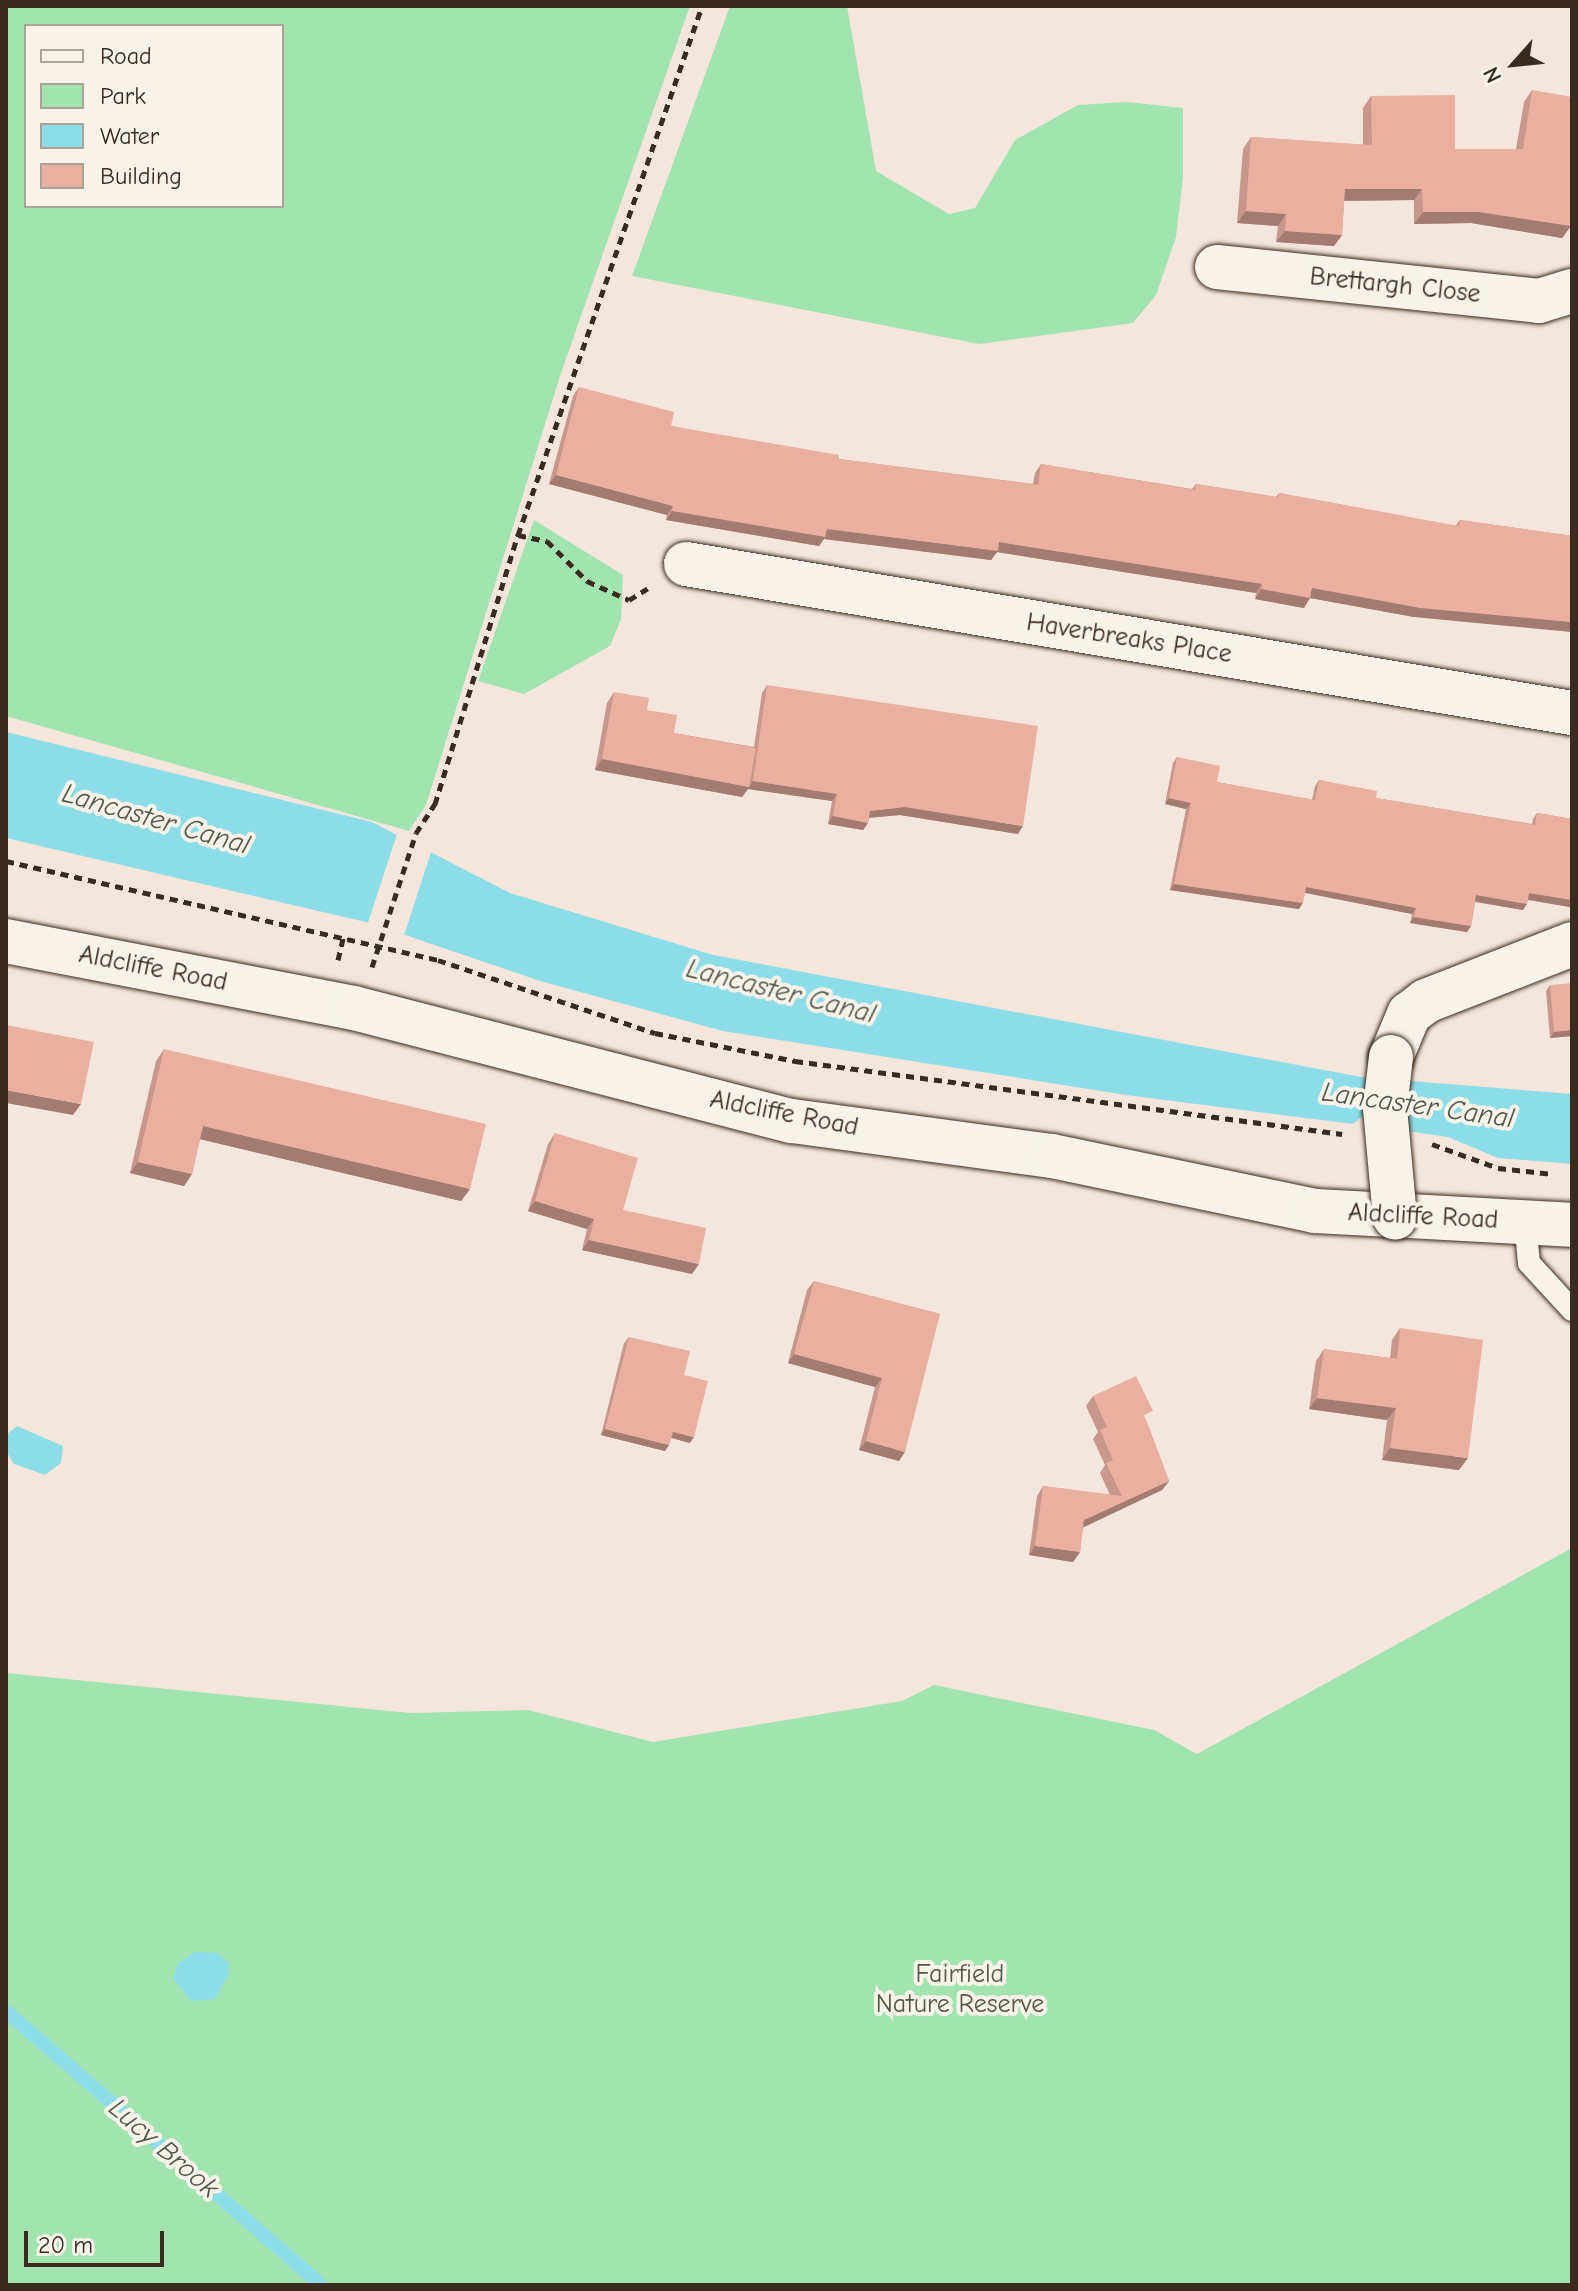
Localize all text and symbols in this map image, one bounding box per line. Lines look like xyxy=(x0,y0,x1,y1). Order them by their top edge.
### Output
legend xyxy=(24,24,284,208)
north arrow xyxy=(1474,24,1554,104)
text: Road xyxy=(100,42,152,70)
text: N xyxy=(1478,63,1507,87)
text: Park xyxy=(100,82,146,110)
text: Water xyxy=(100,122,159,150)
text: Building xyxy=(100,162,182,190)
street label: Brettargh Close xyxy=(1308,262,1482,310)
street label: Haverbreaks Place xyxy=(1024,607,1234,671)
water label: Lancaster Canal xyxy=(58,776,254,862)
street label: Aldcliffe Road xyxy=(76,939,230,999)
water label: Lancaster Canal xyxy=(683,951,879,1031)
water label: Lancaster Canal xyxy=(1320,1075,1516,1135)
street label: Aldcliffe Road xyxy=(707,1084,861,1144)
street label: Aldcliffe Road xyxy=(1347,1197,1499,1237)
park label: Fairfield Nature Reserve xyxy=(876,1959,1044,2020)
water label: Lucy Brook xyxy=(102,2091,226,2205)
scale bar xyxy=(28,2215,168,2265)
text: 20 m xyxy=(38,2231,93,2259)

